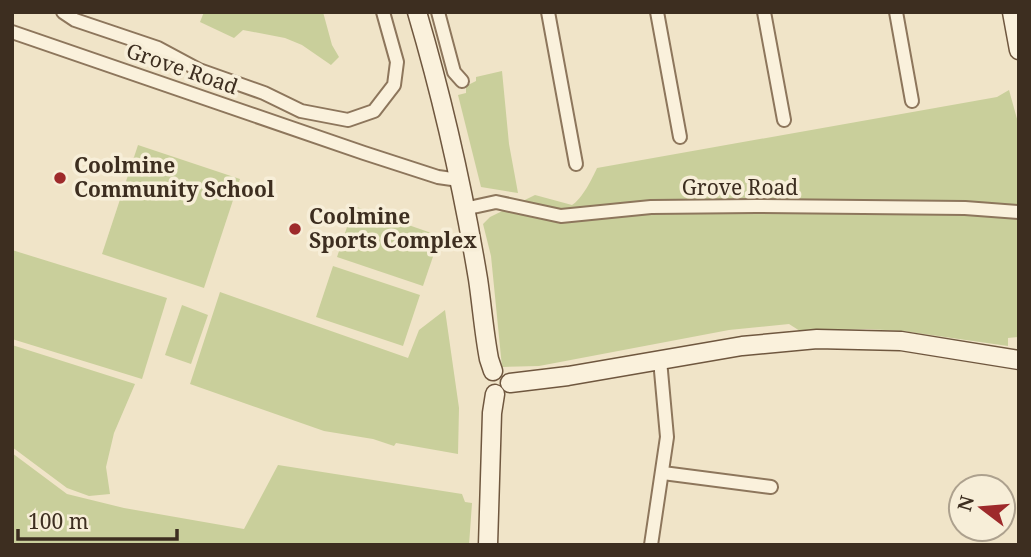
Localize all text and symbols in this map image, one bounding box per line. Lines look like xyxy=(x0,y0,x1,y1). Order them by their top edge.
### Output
street label: Grove Road xyxy=(123,36,242,100)
place label: Coolmine Community School xyxy=(74,151,275,203)
marker: Coolmine Community School xyxy=(52,170,68,186)
street label: Grove Road xyxy=(682,173,798,201)
place label: Coolmine Sports Complex xyxy=(309,202,477,254)
marker: Coolmine Sports Complex xyxy=(287,221,303,237)
north arrow xyxy=(947,473,1017,543)
text: N xyxy=(951,493,980,514)
scale bar xyxy=(18,498,177,542)
text: 100 m xyxy=(28,507,89,535)

